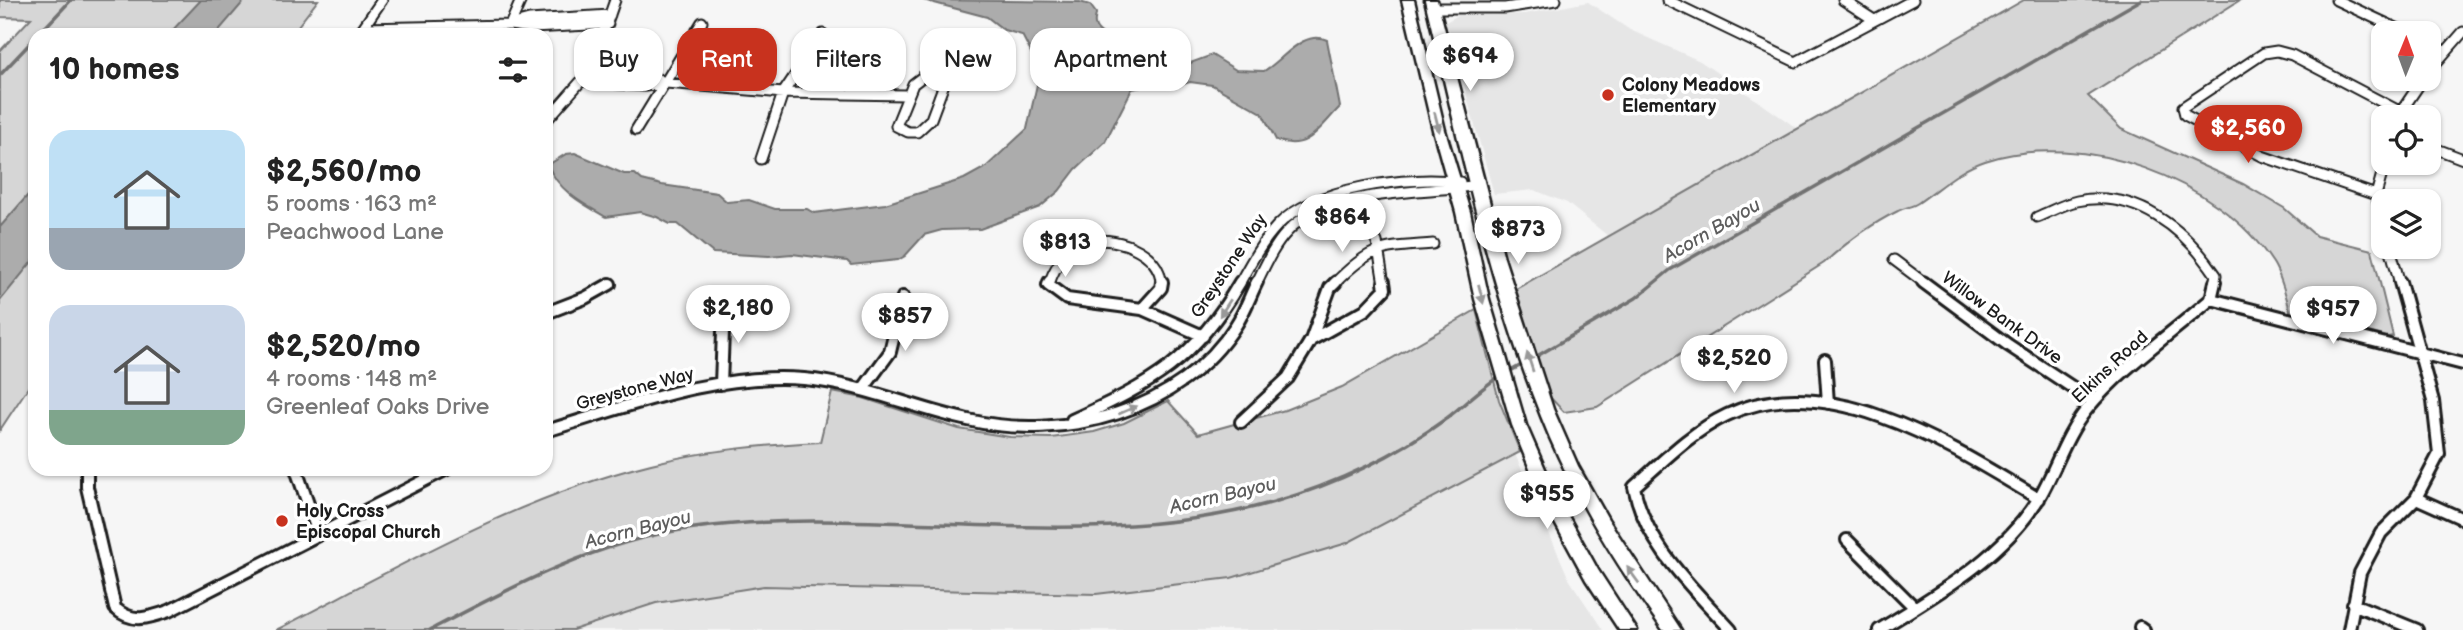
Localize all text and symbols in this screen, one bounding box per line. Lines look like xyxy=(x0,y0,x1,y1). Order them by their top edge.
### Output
north arrow xyxy=(2371,21,2441,91)
map controls xyxy=(2371,21,2441,259)
chip: Buy xyxy=(574,28,663,91)
chip: Rent xyxy=(677,28,777,91)
chip: Filters xyxy=(791,28,906,91)
chip: New xyxy=(920,28,1016,91)
chip: Apartment xyxy=(1030,28,1191,91)
pin: $694 xyxy=(1429,34,1511,93)
text: $694 xyxy=(1442,42,1498,70)
icon: filters xyxy=(494,51,532,89)
text: 10 homes xyxy=(49,52,180,88)
place label: Colony Meadows Elementary xyxy=(1622,75,1760,117)
marker: Colony Meadows Elementary xyxy=(1600,87,1616,103)
button: locate xyxy=(2371,105,2441,175)
pin: $2,560 xyxy=(2191,106,2305,165)
one-way arrow xyxy=(1432,111,1443,133)
text: $2,560 xyxy=(2210,114,2286,142)
text: $2,560/mo xyxy=(266,154,421,190)
icon: home xyxy=(105,158,189,242)
button: layers xyxy=(2371,189,2441,259)
text: 5 rooms · 163 m² xyxy=(266,190,437,218)
pin: $864 xyxy=(1301,194,1383,254)
water label: Acorn Bayou xyxy=(1658,194,1765,269)
text: $864 xyxy=(1314,203,1370,231)
pin: $873 xyxy=(1477,206,1559,266)
street label: Greystone Way xyxy=(1186,209,1272,322)
text: $873 xyxy=(1490,215,1546,243)
text: Peachwood Lane xyxy=(266,218,444,246)
pin: $813 xyxy=(1024,219,1106,279)
text: $813 xyxy=(1039,228,1091,256)
street label: Willow Bank Drive xyxy=(1938,267,2066,369)
one-way arrow xyxy=(1476,283,1487,305)
pin: $2,180 xyxy=(681,286,795,345)
pin: $957 xyxy=(2292,286,2374,346)
text: $2,180 xyxy=(702,294,774,322)
pin: $857 xyxy=(864,294,946,353)
text: $957 xyxy=(2306,295,2360,323)
one-way arrow xyxy=(1218,298,1231,318)
text: $857 xyxy=(878,302,932,330)
street label: Elkins Road xyxy=(2068,326,2152,408)
text: $2,520/mo xyxy=(266,329,421,365)
icon: home xyxy=(105,333,189,417)
pin: $2,520 xyxy=(1677,336,1791,395)
text: $2,520 xyxy=(1696,344,1772,372)
one-way arrow xyxy=(1525,351,1535,372)
street label: Greystone Way xyxy=(574,363,697,415)
text: 4 rooms · 148 m² xyxy=(266,365,437,393)
text: Greenleaf Oaks Drive xyxy=(266,393,489,421)
one-way arrow xyxy=(1118,404,1139,415)
water label: Acorn Bayou xyxy=(1167,472,1279,520)
pin: $955 xyxy=(1506,472,1588,531)
text: $955 xyxy=(1519,480,1575,508)
place label: Holy Cross Episcopal Church xyxy=(296,501,441,543)
water label: Acorn Bayou xyxy=(582,506,694,555)
marker: Holy Cross Episcopal Church xyxy=(274,513,290,529)
one-way arrow xyxy=(1626,566,1640,584)

